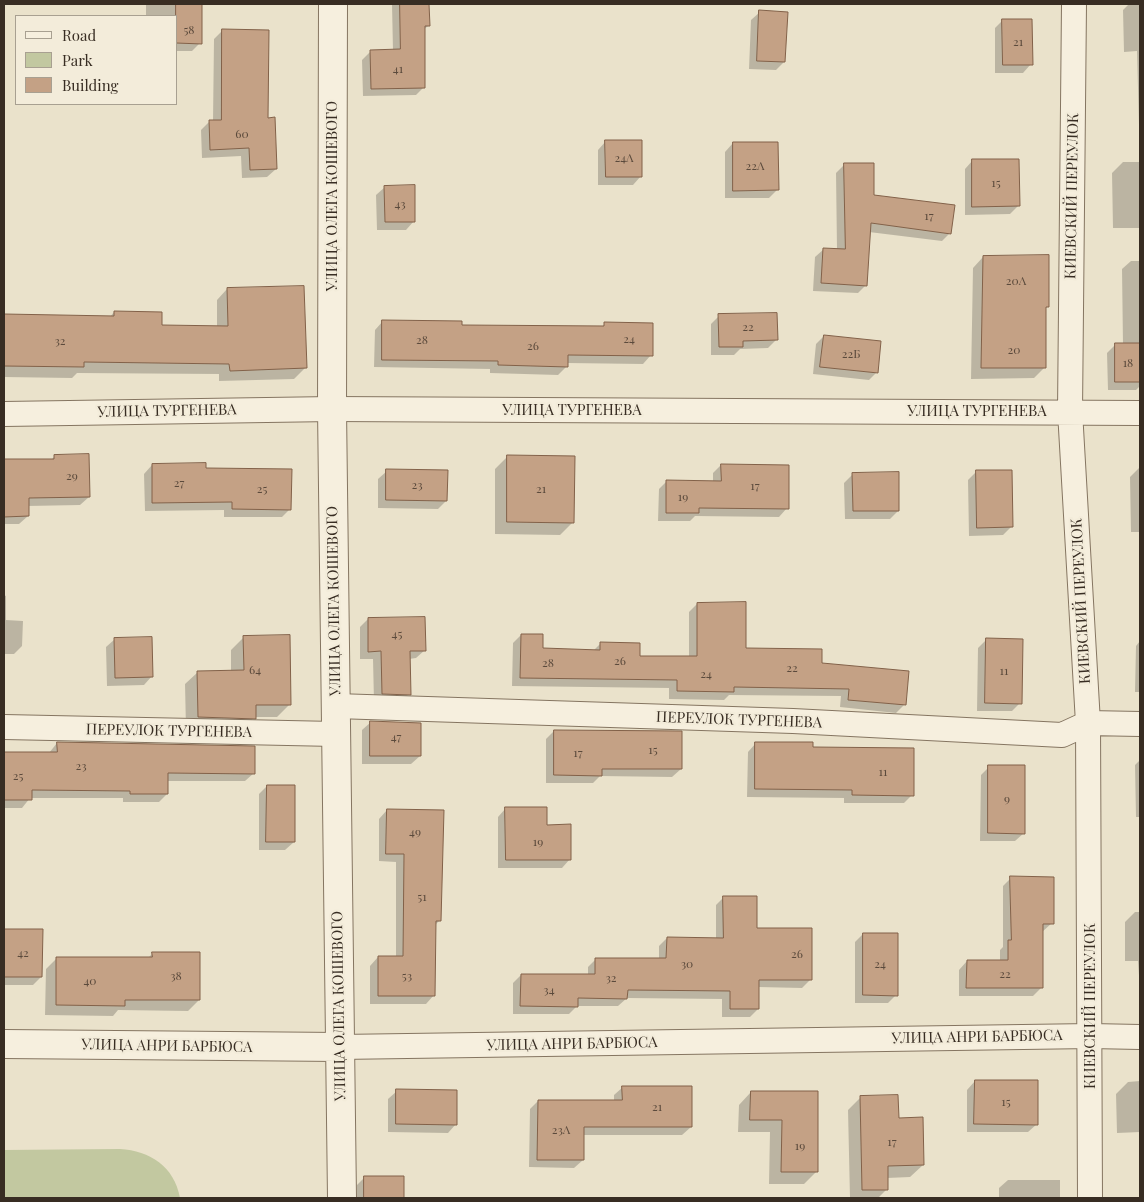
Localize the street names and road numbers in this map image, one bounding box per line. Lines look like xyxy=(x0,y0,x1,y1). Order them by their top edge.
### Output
street label: УЛИЦА ОЛЕГА КОШЕВОГО xyxy=(323,101,341,291)
street label: КИЕВСКИЙ ПЕРЕУЛОК xyxy=(1062,113,1082,279)
street label: УЛИЦА ТУРГЕНЕВА xyxy=(97,401,237,421)
street label: УЛИЦА ТУРГЕНЕВА xyxy=(502,401,642,419)
street label: УЛИЦА ТУРГЕНЕВА xyxy=(907,402,1047,420)
street label: УЛИЦА ОЛЕГА КОШЕВОГО xyxy=(323,506,345,696)
street label: КИЕВСКИЙ ПЕРЕУЛОК xyxy=(1068,518,1094,684)
street label: ПЕРЕУЛОК ТУРГЕНЕВА xyxy=(656,708,822,732)
street label: ПЕРЕУЛОК ТУРГЕНЕВА xyxy=(86,721,252,741)
street label: УЛИЦА ОЛЕГА КОШЕВОГО xyxy=(328,911,350,1101)
street label: КИЕВСКИЙ ПЕРЕУЛОК xyxy=(1081,923,1099,1089)
street label: УЛИЦА АНРИ БАРБЮСА xyxy=(891,1027,1063,1047)
street label: УЛИЦА АНРИ БАРБЮСА xyxy=(486,1034,658,1054)
street label: УЛИЦА АНРИ БАРБЮСА xyxy=(81,1036,253,1056)

